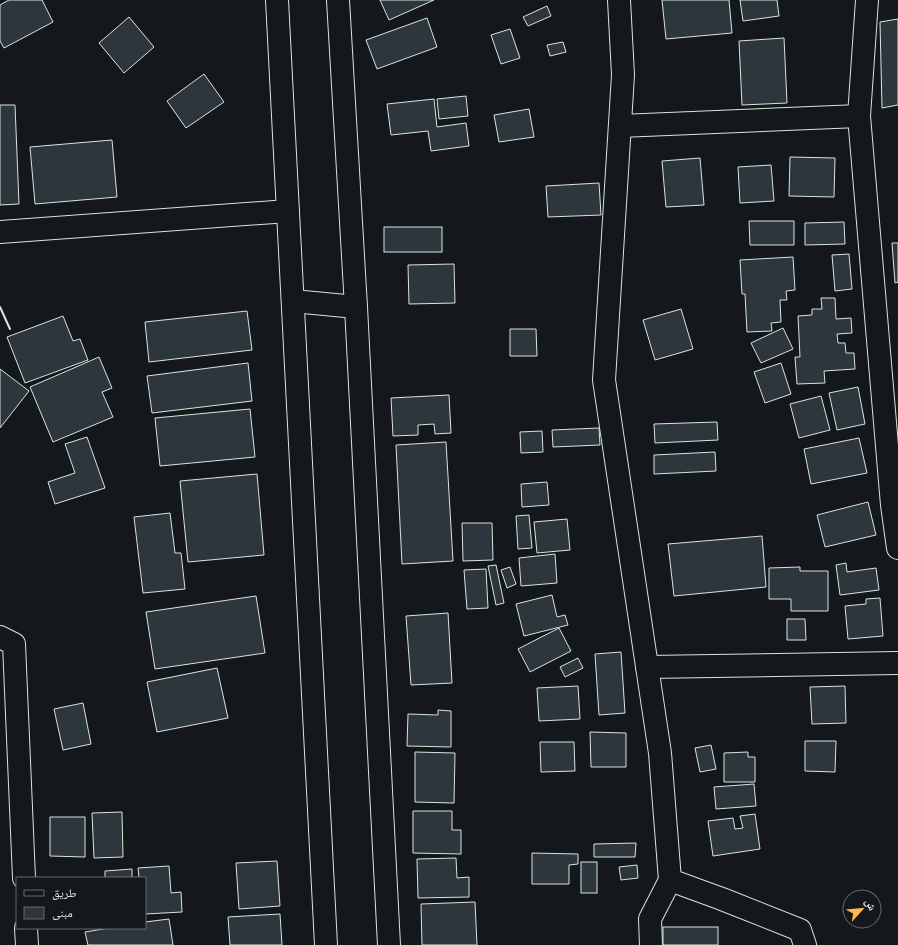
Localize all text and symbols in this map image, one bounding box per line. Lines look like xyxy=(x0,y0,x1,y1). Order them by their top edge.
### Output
legend xyxy=(16,877,146,929)
text: طريق xyxy=(52,886,77,900)
north arrow xyxy=(842,889,882,929)
text: ش xyxy=(861,897,879,914)
text: مبنى xyxy=(52,906,73,920)

